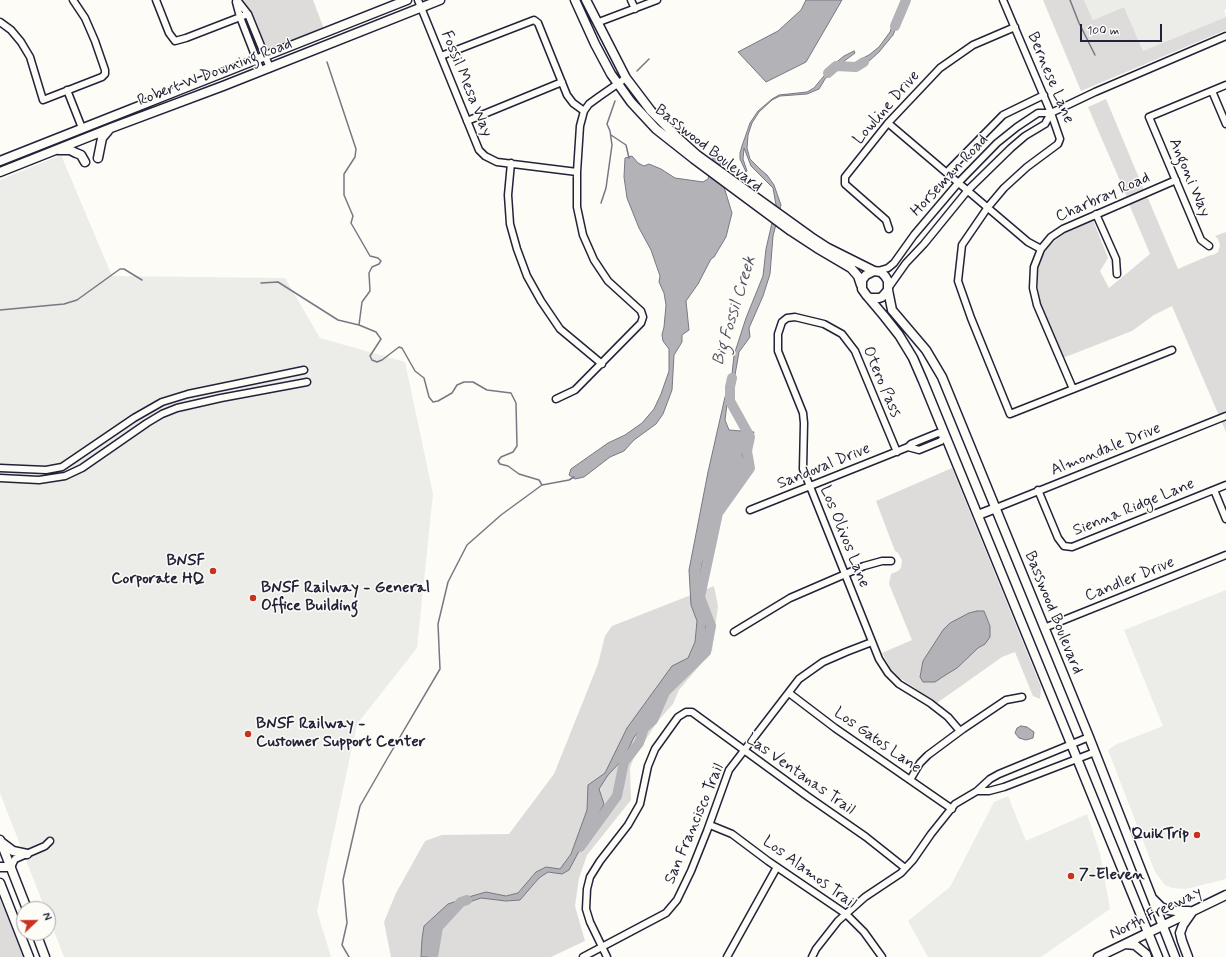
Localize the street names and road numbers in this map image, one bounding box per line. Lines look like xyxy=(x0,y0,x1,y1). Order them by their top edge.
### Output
street label: Fossil Mesa Way xyxy=(436,28,496,140)
street label: Bernese Lane xyxy=(1022,30,1078,126)
street label: Robert W Downing Road xyxy=(135,35,295,111)
street label: Lowline Drive xyxy=(850,67,924,149)
street label: Basswood Boulevard xyxy=(650,101,766,197)
street label: Horseman Road xyxy=(907,131,993,221)
street label: Angoni Way xyxy=(1164,136,1214,220)
street label: Charbray Road xyxy=(1053,169,1153,227)
street label: Otero Pass xyxy=(857,344,905,420)
street label: Almondale Drive xyxy=(1048,419,1164,481)
street label: Sandoval Drive xyxy=(775,440,873,494)
street label: Sienna Ridge Lane xyxy=(1070,475,1198,541)
street label: Los Olivos Lane xyxy=(815,483,873,591)
street label: Basswood Boulevard xyxy=(1020,549,1086,677)
street label: Candler Drive xyxy=(1082,553,1178,607)
street label: Los Gatos Lane xyxy=(830,704,924,778)
street label: Las Ventanas Trail xyxy=(742,730,858,820)
street label: San Francisco Trail xyxy=(661,761,729,887)
street label: Los Alamos Trail xyxy=(758,832,860,914)
street label: North Freeway xyxy=(1107,883,1205,945)

